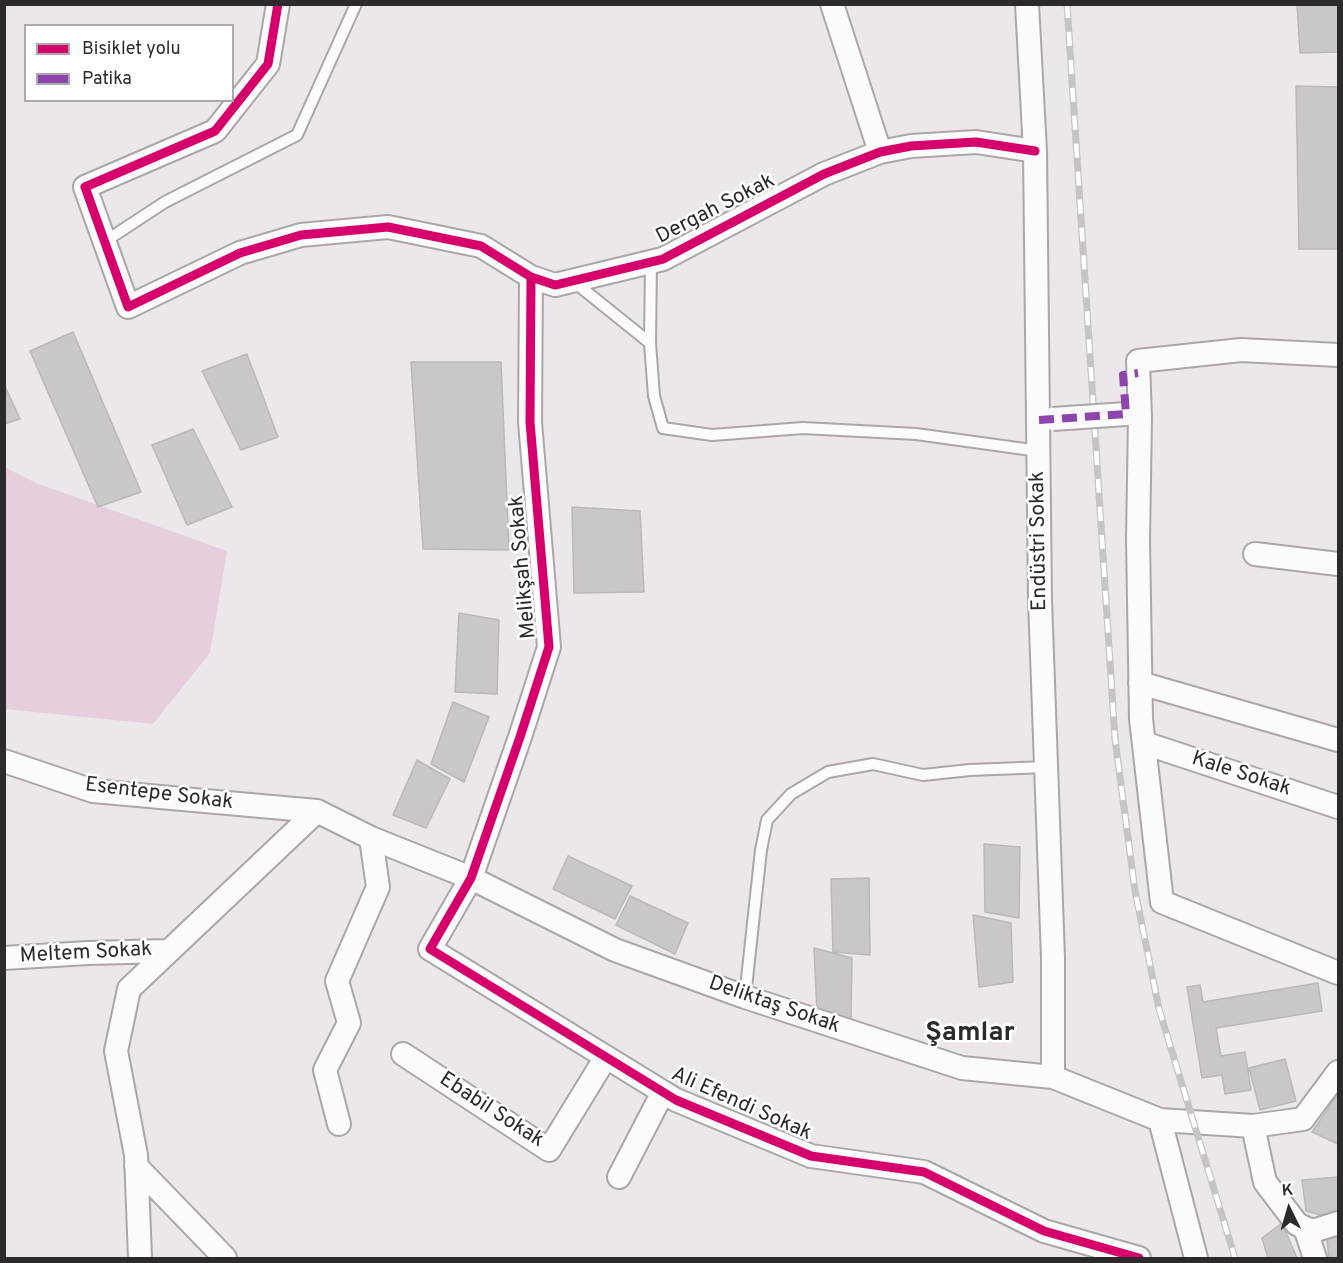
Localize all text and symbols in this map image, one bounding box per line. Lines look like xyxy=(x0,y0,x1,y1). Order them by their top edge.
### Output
legend xyxy=(24,24,234,102)
text: Bisiklet yolu xyxy=(82,38,181,61)
text: Patika xyxy=(82,68,132,91)
street label: Dergah Sokak xyxy=(652,169,780,251)
street label: Endüstri Sokak xyxy=(1026,471,1054,611)
street label: Melikşah Sokak xyxy=(505,494,543,640)
street label: Kale Sokak xyxy=(1188,747,1294,803)
street label: Esentepe Sokak xyxy=(83,773,235,817)
street label: Meltem Sokak xyxy=(19,938,153,970)
street label: Deliktaş Sokak xyxy=(705,972,843,1040)
district label: Şamlar xyxy=(925,1019,1015,1051)
street label: Ali Efendi Sokak xyxy=(667,1063,815,1147)
street label: Ebabil Sokak xyxy=(434,1068,548,1154)
north arrow xyxy=(1259,1179,1319,1239)
text: K xyxy=(1281,1181,1294,1202)

